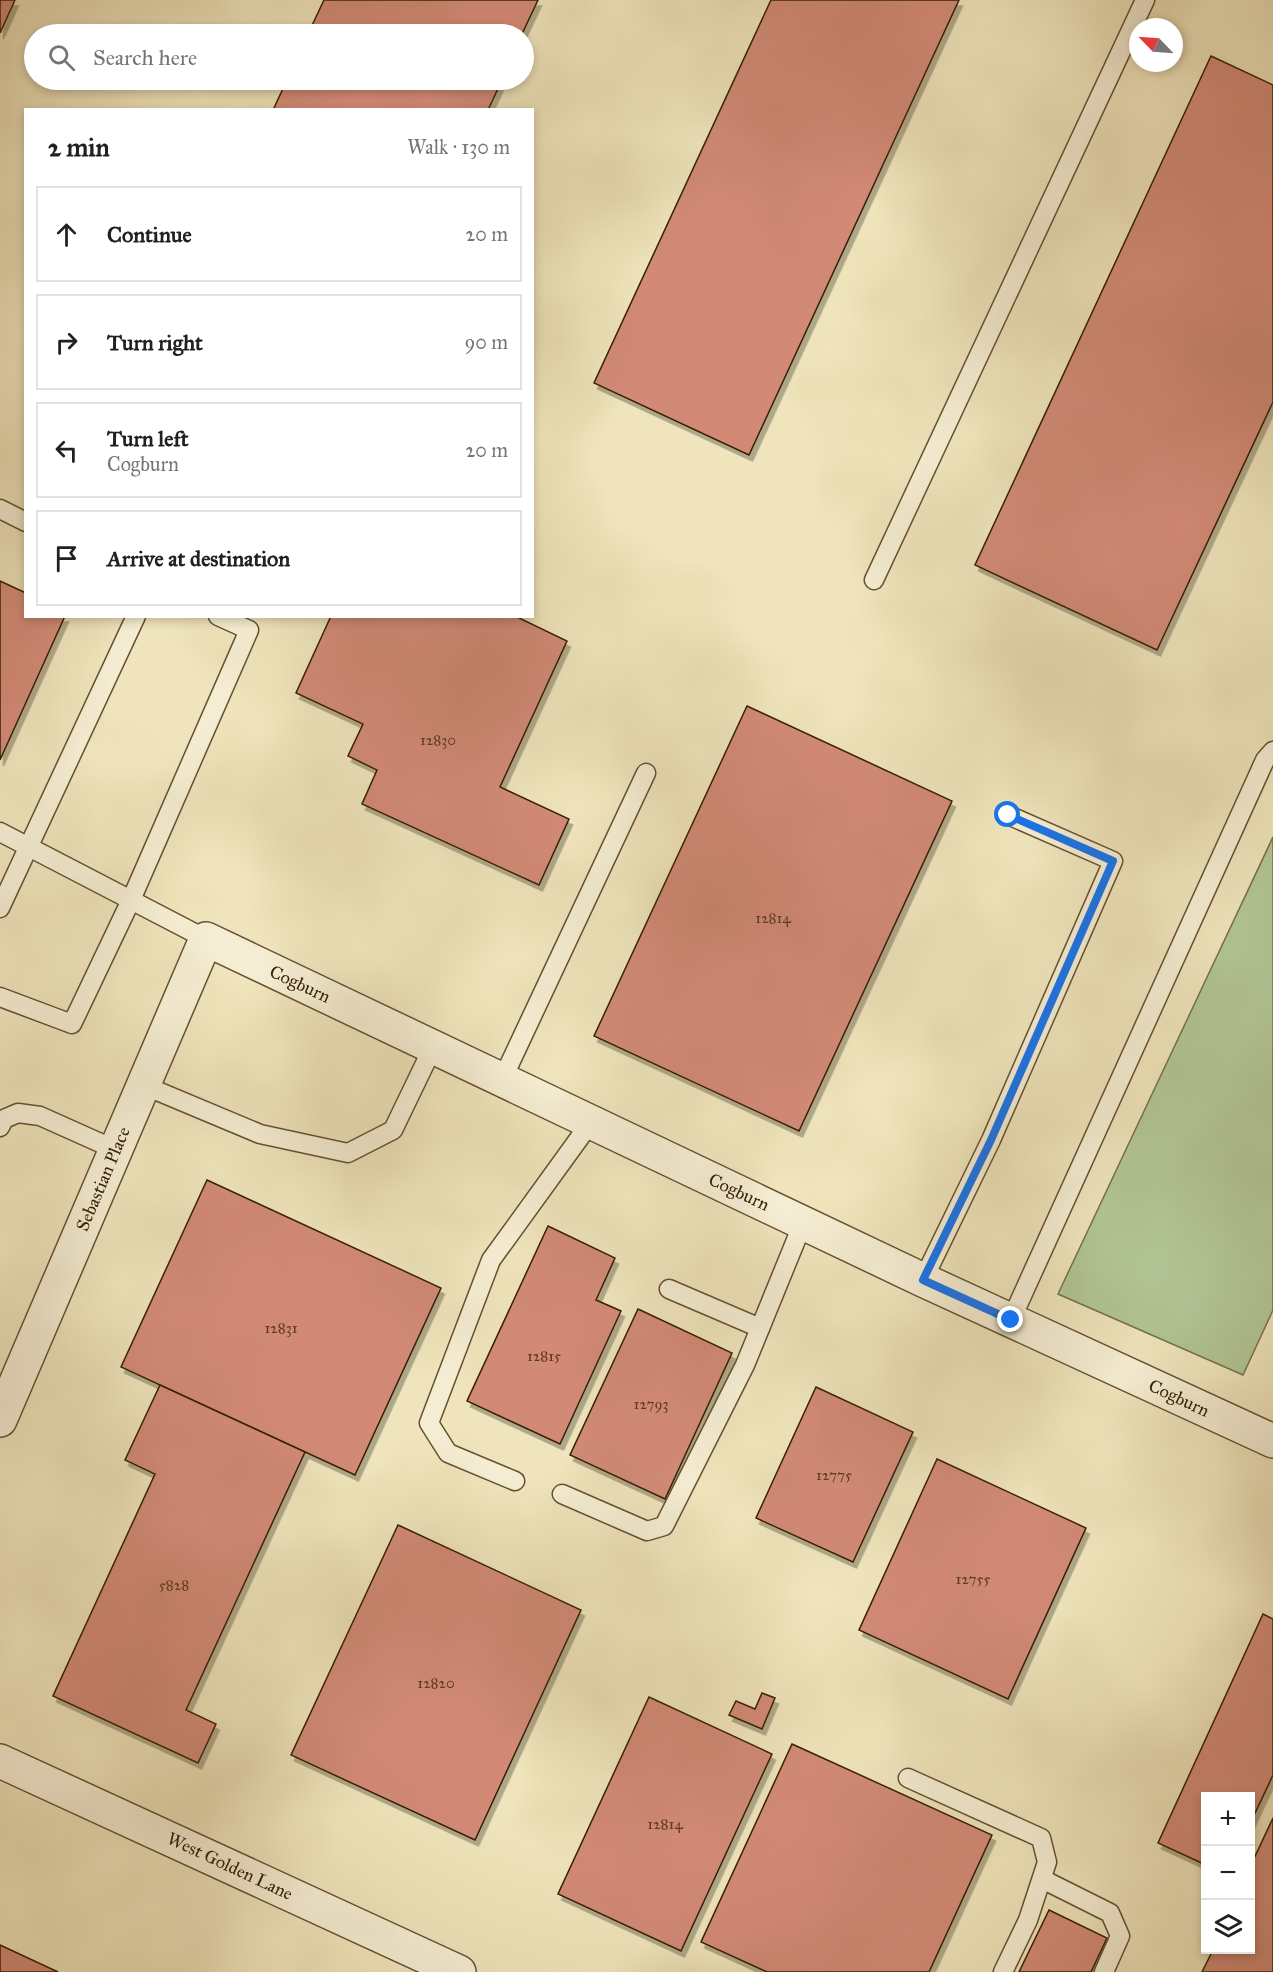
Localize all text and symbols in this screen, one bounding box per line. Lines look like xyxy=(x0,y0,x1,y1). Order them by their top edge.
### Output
north arrow xyxy=(1129,18,1183,72)
search box xyxy=(24,24,534,90)
icon: search xyxy=(45,41,78,74)
text: Search here xyxy=(93,44,197,71)
text: 2 min xyxy=(48,131,109,163)
text: Walk · 130 m xyxy=(407,135,510,159)
icon: ahead xyxy=(50,218,83,251)
text: Continue xyxy=(107,221,192,248)
text: 20 m xyxy=(465,222,508,246)
icon: right xyxy=(50,326,83,359)
text: Turn right xyxy=(107,329,203,356)
text: 90 m xyxy=(465,330,508,354)
text: Turn left xyxy=(107,425,189,452)
icon: left xyxy=(50,434,83,467)
text: 20 m xyxy=(465,438,508,462)
text: Cogburn xyxy=(107,452,179,476)
icon: arrive xyxy=(50,542,83,575)
text: Arrive at destination xyxy=(107,545,290,572)
house number: 12830 xyxy=(420,731,456,749)
route start xyxy=(994,801,1020,827)
house number: 12814 xyxy=(755,909,791,927)
street label: Cogburn xyxy=(266,960,334,1009)
street label: Sebastian Place xyxy=(71,1124,135,1234)
street label: Cogburn xyxy=(705,1168,773,1217)
route end xyxy=(997,1306,1023,1332)
house number: 12831 xyxy=(264,1319,298,1337)
house number: 12815 xyxy=(527,1347,561,1365)
street label: Cogburn xyxy=(1145,1374,1213,1423)
house number: 12793 xyxy=(634,1395,668,1413)
house number: 12775 xyxy=(816,1466,852,1484)
house number: 12755 xyxy=(956,1570,990,1588)
house number: 5828 xyxy=(159,1576,189,1594)
house number: 12820 xyxy=(417,1674,455,1692)
map controls xyxy=(1201,1792,1255,1954)
button: + xyxy=(1201,1792,1255,1846)
house number: 12814 xyxy=(647,1815,683,1833)
street label: West Golden Lane xyxy=(164,1827,296,1905)
button: − xyxy=(1201,1846,1255,1900)
button: layers xyxy=(1201,1900,1255,1954)

